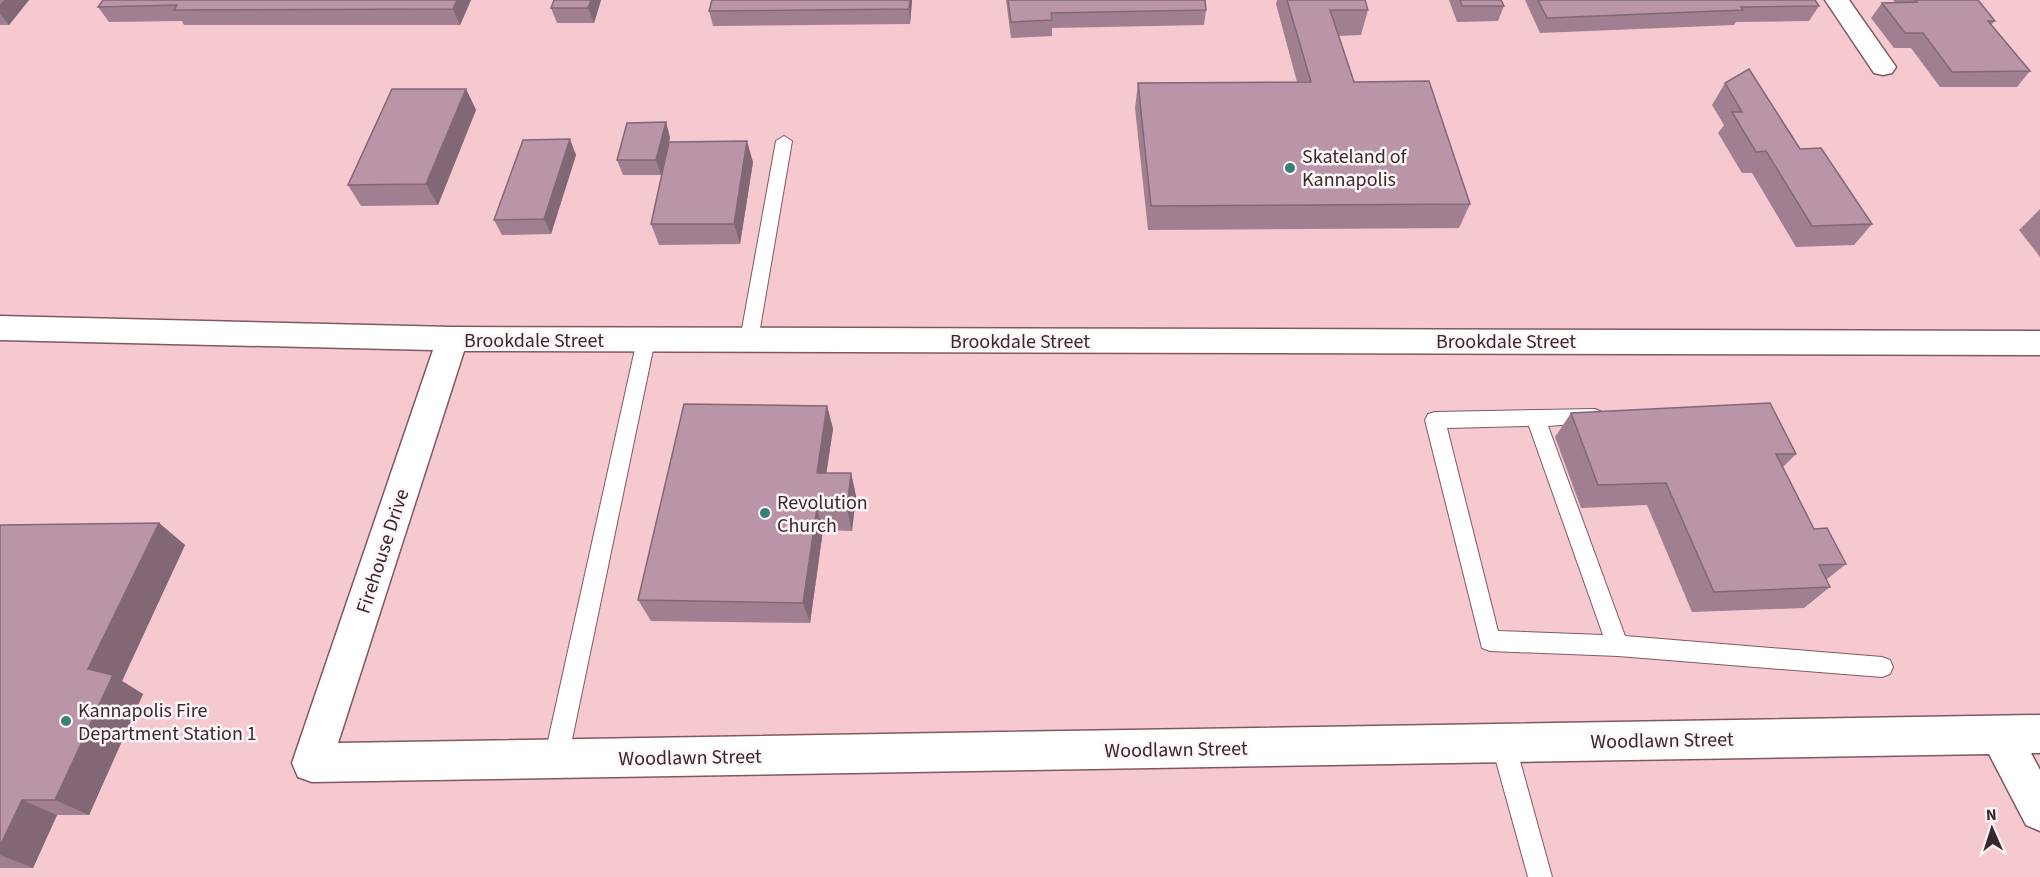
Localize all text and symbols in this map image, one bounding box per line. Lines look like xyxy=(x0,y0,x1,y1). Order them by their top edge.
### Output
place label: Skateland of Kannapolis xyxy=(1302,143,1408,194)
marker: Skateland of Kannapolis xyxy=(1283,161,1297,175)
street label: Brookdale Street xyxy=(464,327,604,355)
street label: Brookdale Street xyxy=(950,328,1090,356)
street label: Brookdale Street xyxy=(1436,328,1576,356)
street label: Firehouse Drive xyxy=(350,485,416,617)
place label: Revolution Church xyxy=(777,489,868,540)
marker: Revolution Church xyxy=(758,506,772,520)
place label: Kannapolis Fire Department Station 1 xyxy=(78,697,257,748)
marker: Kannapolis Fire Department Station 1 xyxy=(59,714,73,728)
street label: Woodlawn Street xyxy=(1590,726,1734,756)
street label: Woodlawn Street xyxy=(1104,735,1248,765)
street label: Woodlawn Street xyxy=(618,743,762,773)
north arrow xyxy=(1962,799,2022,859)
text: N xyxy=(1985,804,1997,826)

